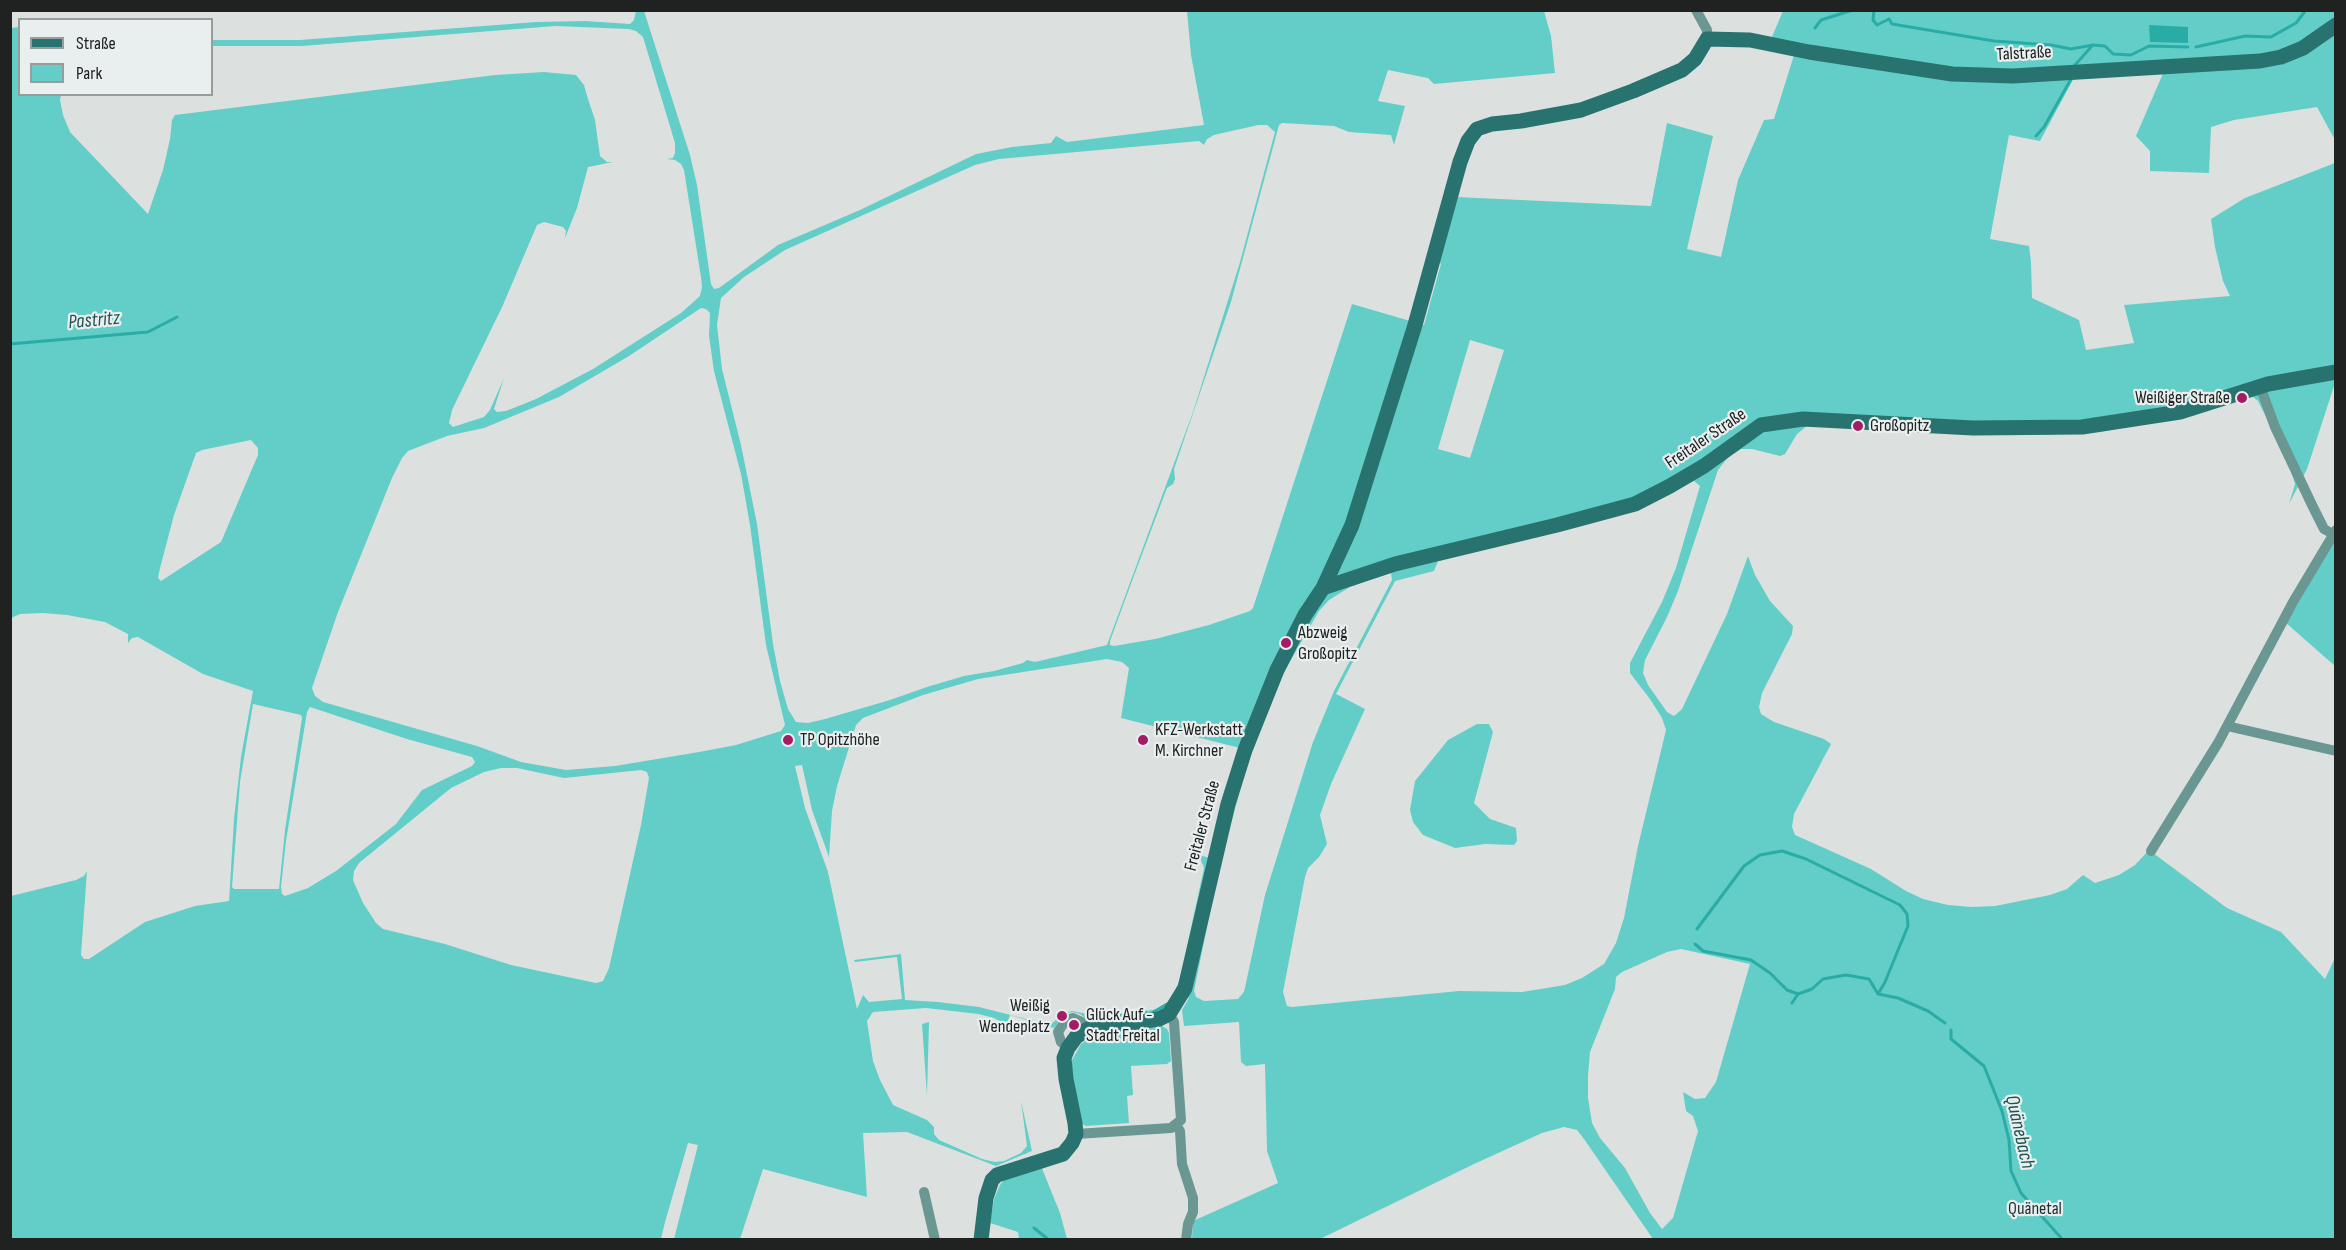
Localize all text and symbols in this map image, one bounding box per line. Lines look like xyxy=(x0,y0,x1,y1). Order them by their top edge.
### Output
legend xyxy=(18,18,213,96)
text: Straße xyxy=(76,33,116,54)
street label: Talstraße xyxy=(1996,42,2052,66)
text: Park xyxy=(76,63,102,84)
water label: Pastritz xyxy=(67,307,121,335)
place label: Weißiger Straße xyxy=(2135,387,2230,409)
marker: Weißiger Straße xyxy=(2235,391,2249,405)
street label: Freitaler Straße xyxy=(1661,404,1751,474)
place label: Großopitz xyxy=(1870,415,1929,437)
marker: Großopitz xyxy=(1851,419,1865,433)
place label: Abzweig Großopitz xyxy=(1298,622,1357,664)
marker: Abzweig Großopitz xyxy=(1279,636,1293,650)
place label: KFZ-Werkstatt M. Kirchner xyxy=(1155,719,1243,762)
place label: TP Opitzhöhe xyxy=(800,729,880,751)
marker: TP Opitzhöhe xyxy=(781,733,795,747)
marker: KFZ-Werkstatt M. Kirchner xyxy=(1136,733,1150,747)
street label: Freitaler Straße xyxy=(1181,778,1225,874)
place label: Weißig Wendeplatz xyxy=(979,995,1050,1038)
place label: Glück Auf - Stadt Freital xyxy=(1086,1004,1160,1046)
marker: Weißig Wendeplatz xyxy=(1055,1009,1069,1023)
marker: Glück Auf - Stadt Freital xyxy=(1067,1018,1081,1032)
water label: Quänebach xyxy=(1999,1093,2039,1171)
park label: Quänetal xyxy=(2008,1198,2062,1220)

